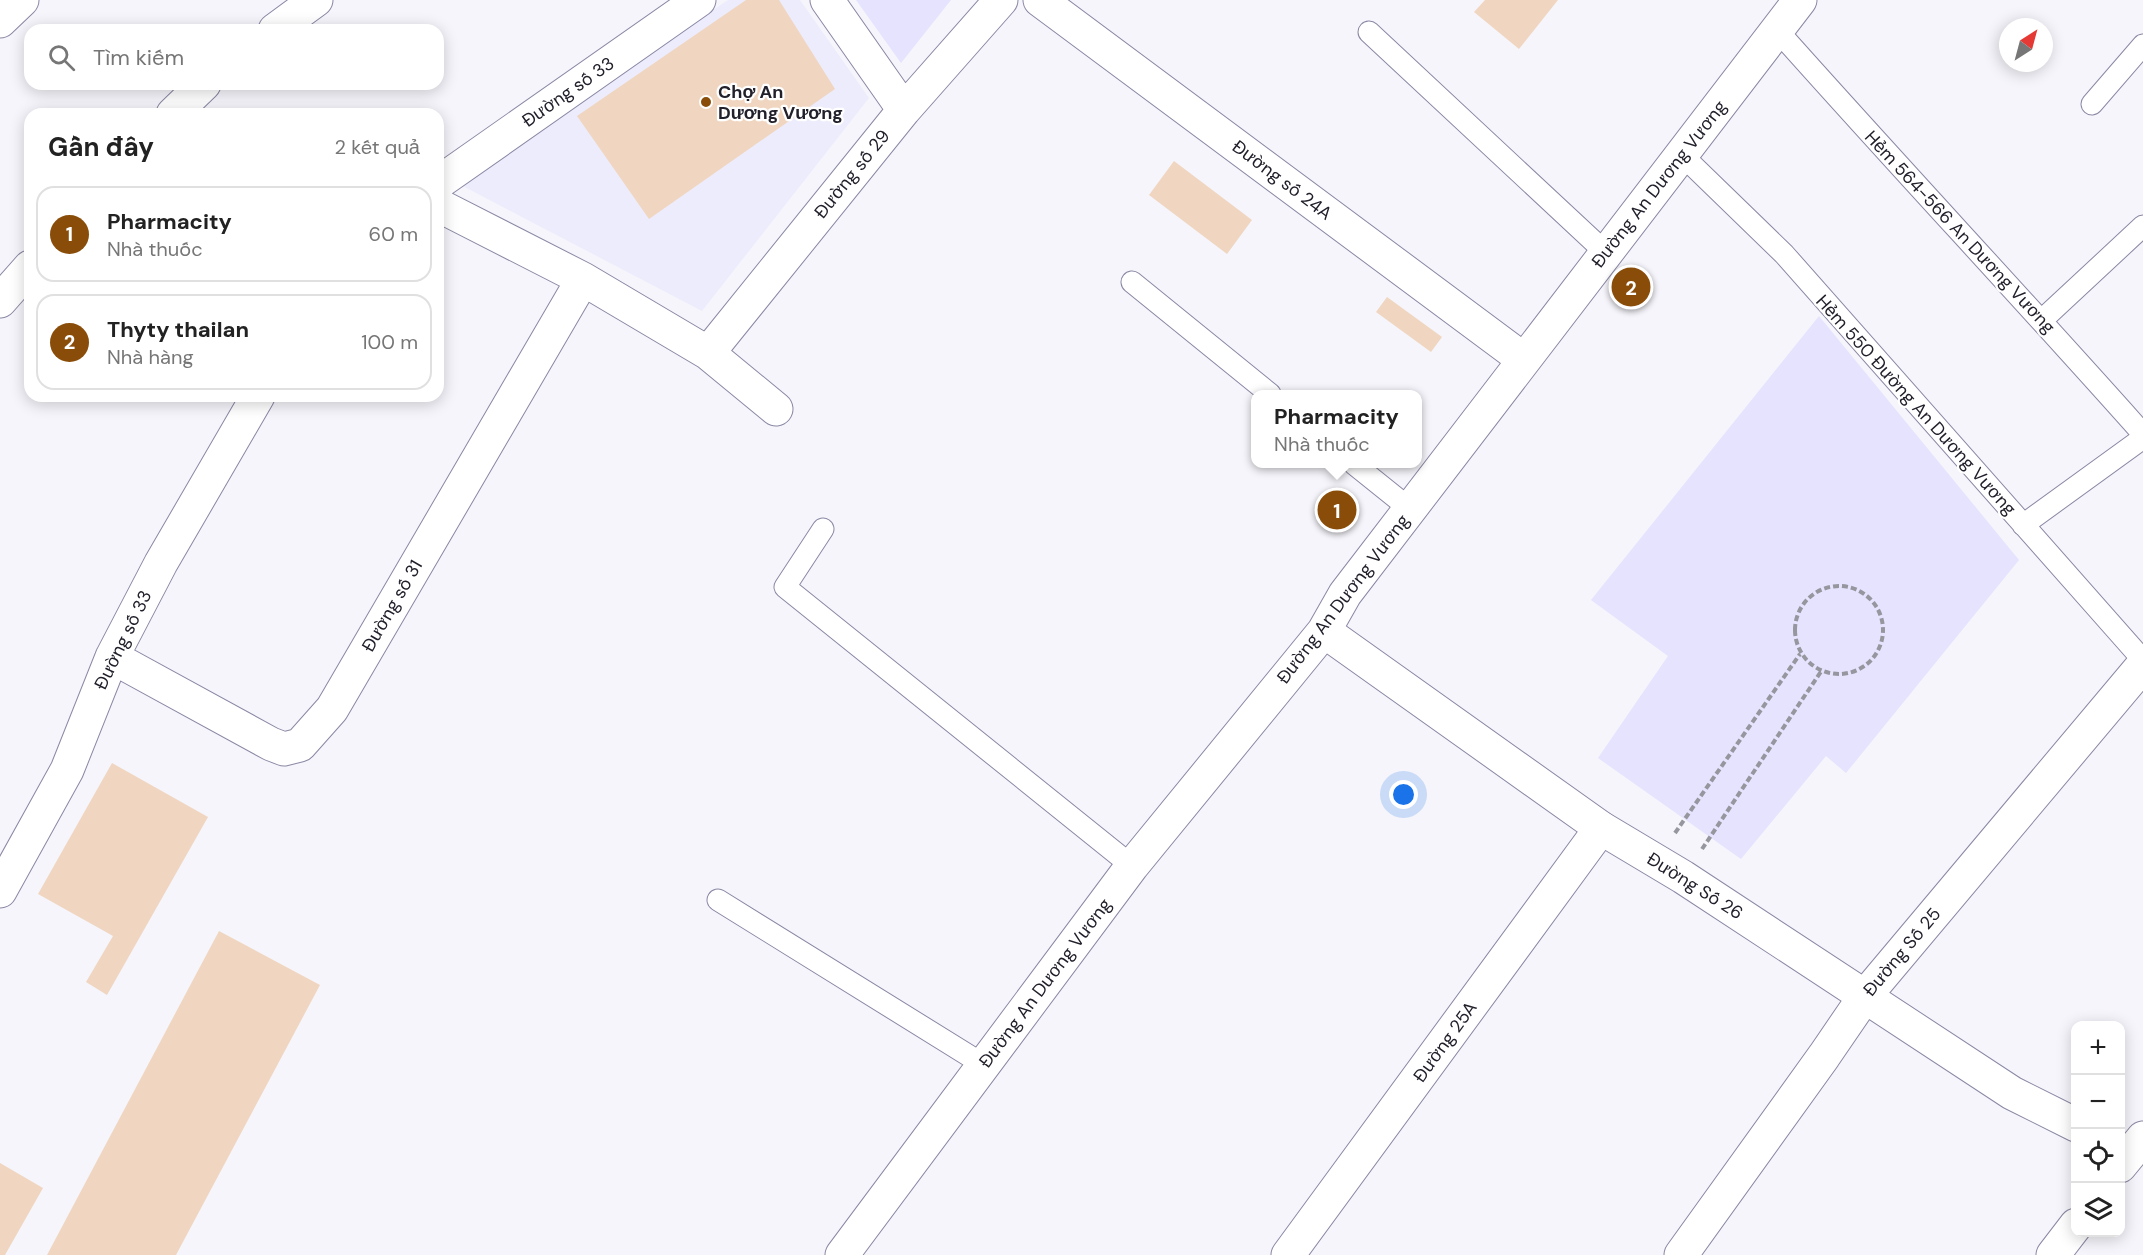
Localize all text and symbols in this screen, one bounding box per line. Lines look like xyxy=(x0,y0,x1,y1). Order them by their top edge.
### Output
north arrow xyxy=(1999,18,2053,72)
search box xyxy=(24,24,444,90)
icon: search xyxy=(45,41,78,74)
text: Tìm kiếm xyxy=(93,43,184,72)
street label: Đường số 33 xyxy=(517,51,619,133)
place label: Chợ An Dương Vương xyxy=(718,80,843,125)
marker: Chợ An Dương Vương xyxy=(699,95,713,109)
street label: Đường An Dương Vương xyxy=(1586,95,1732,273)
street label: Đường số 29 xyxy=(809,125,895,223)
street label: Hẻm 564-566 An Dương Vương xyxy=(1859,125,2061,339)
text: Gần đây xyxy=(48,130,154,164)
text: 2 kết quả xyxy=(334,134,420,160)
street label: Đường số 24A xyxy=(1227,135,1337,225)
text: Pharmacity xyxy=(107,207,232,236)
text: 1 xyxy=(66,221,73,247)
text: 60 m xyxy=(369,221,418,247)
text: Nhà thuốc xyxy=(107,236,203,262)
pin: 2 xyxy=(1612,264,1650,310)
street label: Hẻm 550 Đường An Dương Vương xyxy=(1810,290,2022,520)
text: Thyty thailan xyxy=(107,315,249,344)
text: 2 xyxy=(64,329,75,355)
text: 100 m xyxy=(361,329,418,355)
text: Nhà hàng xyxy=(107,344,194,370)
popup xyxy=(1251,390,1422,468)
text: Pharmacity xyxy=(1274,402,1399,431)
text: Nhà thuốc xyxy=(1274,431,1370,457)
pin: 1 xyxy=(1318,488,1356,532)
street label: Đường An Dương Vương xyxy=(1271,509,1415,689)
street label: Đường số 31 xyxy=(356,556,428,656)
street label: Đường số 33 xyxy=(89,586,157,694)
your location xyxy=(1389,780,1418,809)
street label: Đường Số 26 xyxy=(1642,847,1748,925)
street label: Đường An Dương Vương xyxy=(973,893,1117,1073)
street label: Đường Số 25 xyxy=(1858,903,1946,1001)
street label: Đường 25A xyxy=(1408,997,1482,1087)
map controls xyxy=(2071,1021,2125,1237)
button: + xyxy=(2071,1021,2125,1075)
button: − xyxy=(2071,1075,2125,1129)
button: locate xyxy=(2071,1129,2125,1183)
button: layers xyxy=(2071,1183,2125,1237)

